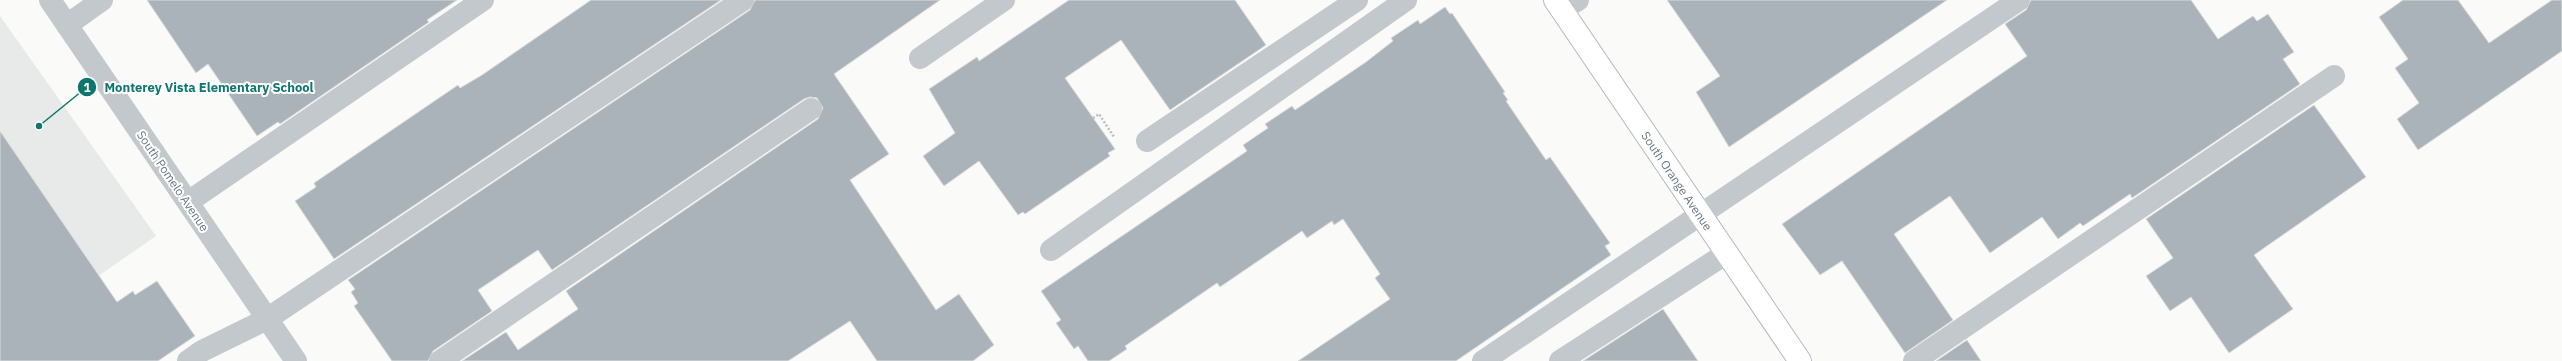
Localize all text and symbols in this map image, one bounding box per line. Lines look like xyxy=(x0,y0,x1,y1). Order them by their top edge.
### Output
callout: Monterey Vista Elementary School xyxy=(77,75,322,100)
text: Monterey Vista Elementary School xyxy=(104,79,314,96)
text: 1 xyxy=(83,80,91,95)
street label: South Pomelo Avenue xyxy=(134,128,212,234)
street label: South Orange Avenue xyxy=(1638,129,1716,234)

